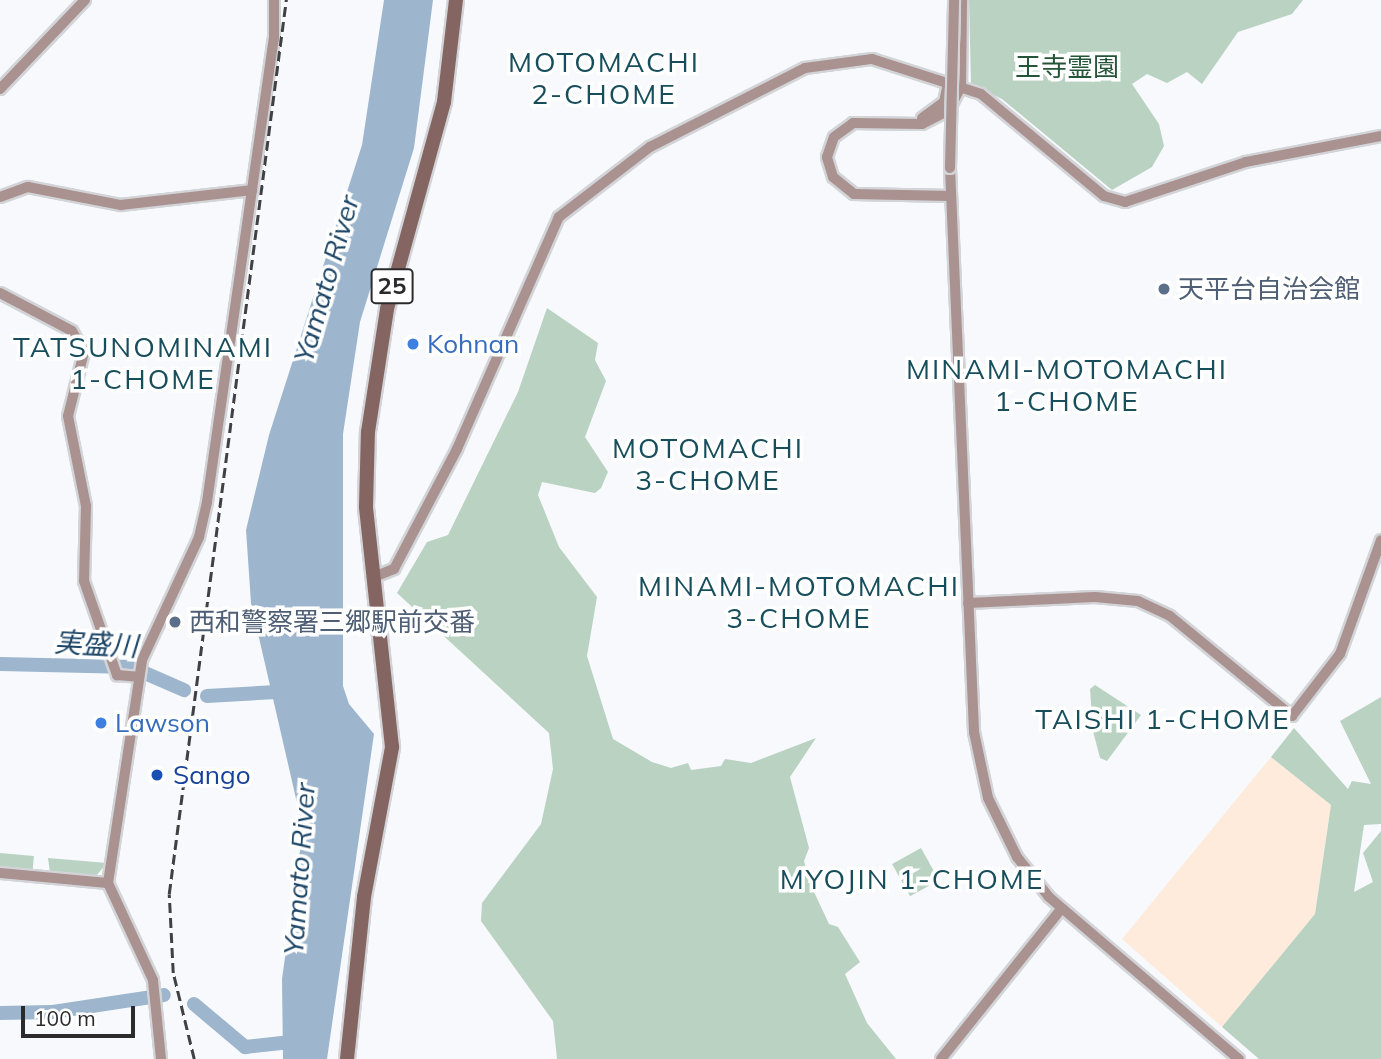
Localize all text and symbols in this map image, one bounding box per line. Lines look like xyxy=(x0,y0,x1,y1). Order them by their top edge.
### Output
district label: MOTOMACHI 2-CHOME xyxy=(509,45,699,111)
park label: 王寺霊園 xyxy=(1015,51,1119,83)
water label: Yamato River xyxy=(286,192,366,366)
road number: 25 xyxy=(369,265,415,306)
place label: 天平台自治会館 xyxy=(1178,273,1360,305)
marker: 天平台自治会館 xyxy=(1156,281,1172,297)
place label: Kohnan xyxy=(427,328,519,360)
district label: TATSUNOMINAMI 1-CHOME xyxy=(15,330,271,396)
marker: Kohnan xyxy=(405,336,421,352)
district label: MINAMI-MOTOMACHI 1-CHOME xyxy=(908,352,1226,418)
district label: MOTOMACHI 3-CHOME xyxy=(613,431,803,497)
district label: MINAMI-MOTOMACHI 3-CHOME xyxy=(640,569,958,635)
place label: 西和警察署三郷駅前交番 xyxy=(189,606,475,638)
marker: 西和警察署三郷駅前交番 xyxy=(167,614,183,630)
water label: 実盛川 xyxy=(53,625,139,663)
district label: TAISHI 1-CHOME xyxy=(1037,702,1289,736)
place label: Lawson xyxy=(115,707,210,739)
marker: Lawson xyxy=(93,715,109,731)
place label: Sango xyxy=(173,759,251,791)
marker: Sango xyxy=(147,765,167,785)
water label: Yamato River xyxy=(276,782,322,956)
district label: MYOJIN 1-CHOME xyxy=(781,862,1043,896)
scale bar xyxy=(24,992,138,1036)
text: 100 m xyxy=(34,1005,96,1031)

